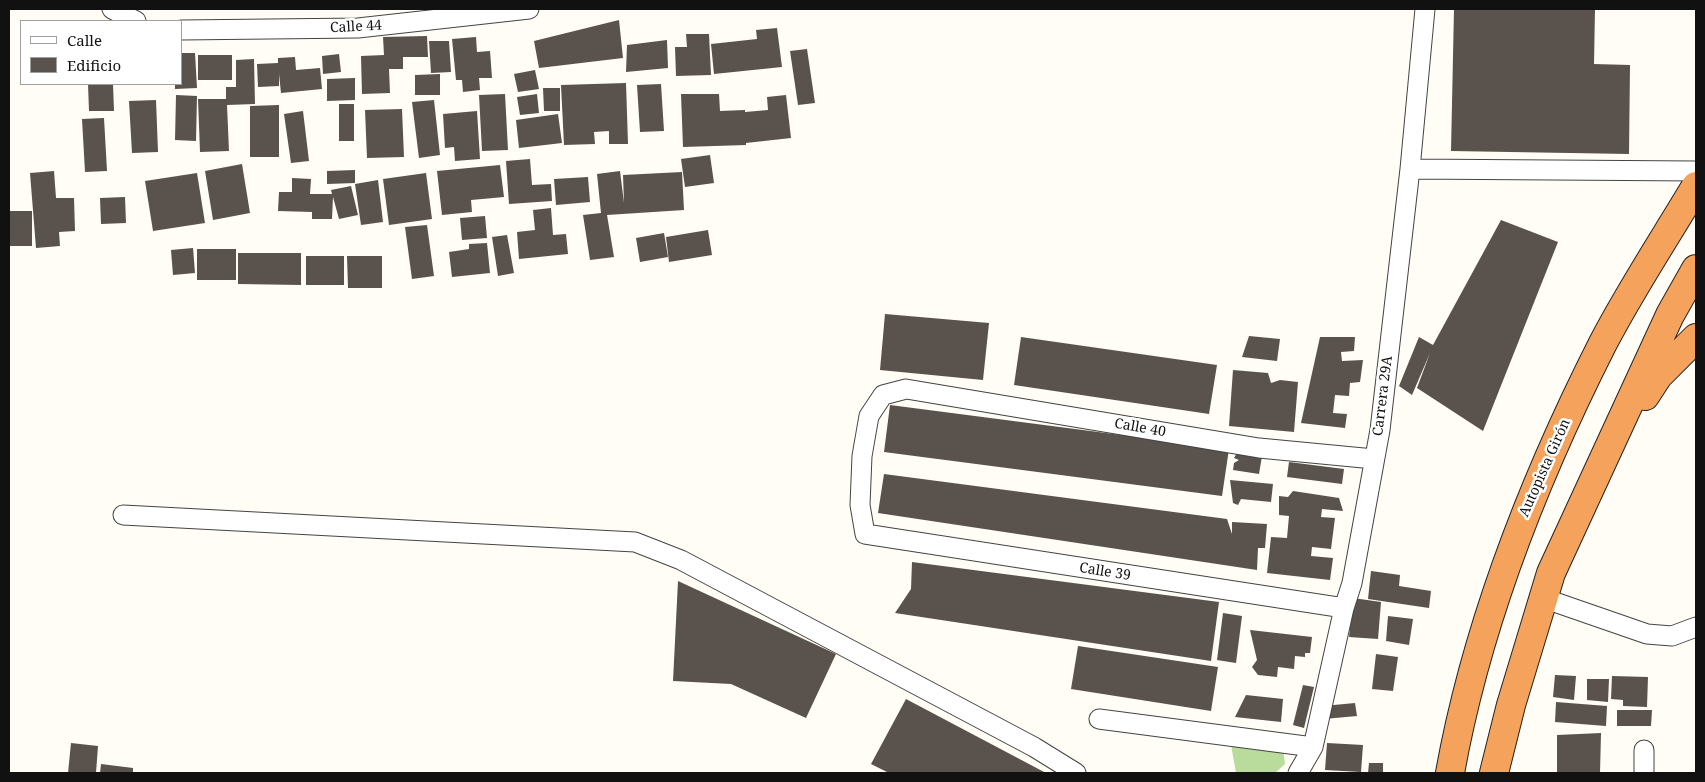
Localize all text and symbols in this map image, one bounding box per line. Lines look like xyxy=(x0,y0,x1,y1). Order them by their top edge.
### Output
street label: Calle 44 xyxy=(330,17,382,37)
legend xyxy=(20,20,182,85)
text: Calle xyxy=(67,30,102,50)
text: Edificio xyxy=(67,55,121,75)
street label: Carrera 29A xyxy=(1370,355,1396,437)
street label: Calle 40 xyxy=(1113,415,1167,441)
street label: Autopista Girón xyxy=(1516,416,1574,520)
street label: Calle 39 xyxy=(1078,560,1132,584)

